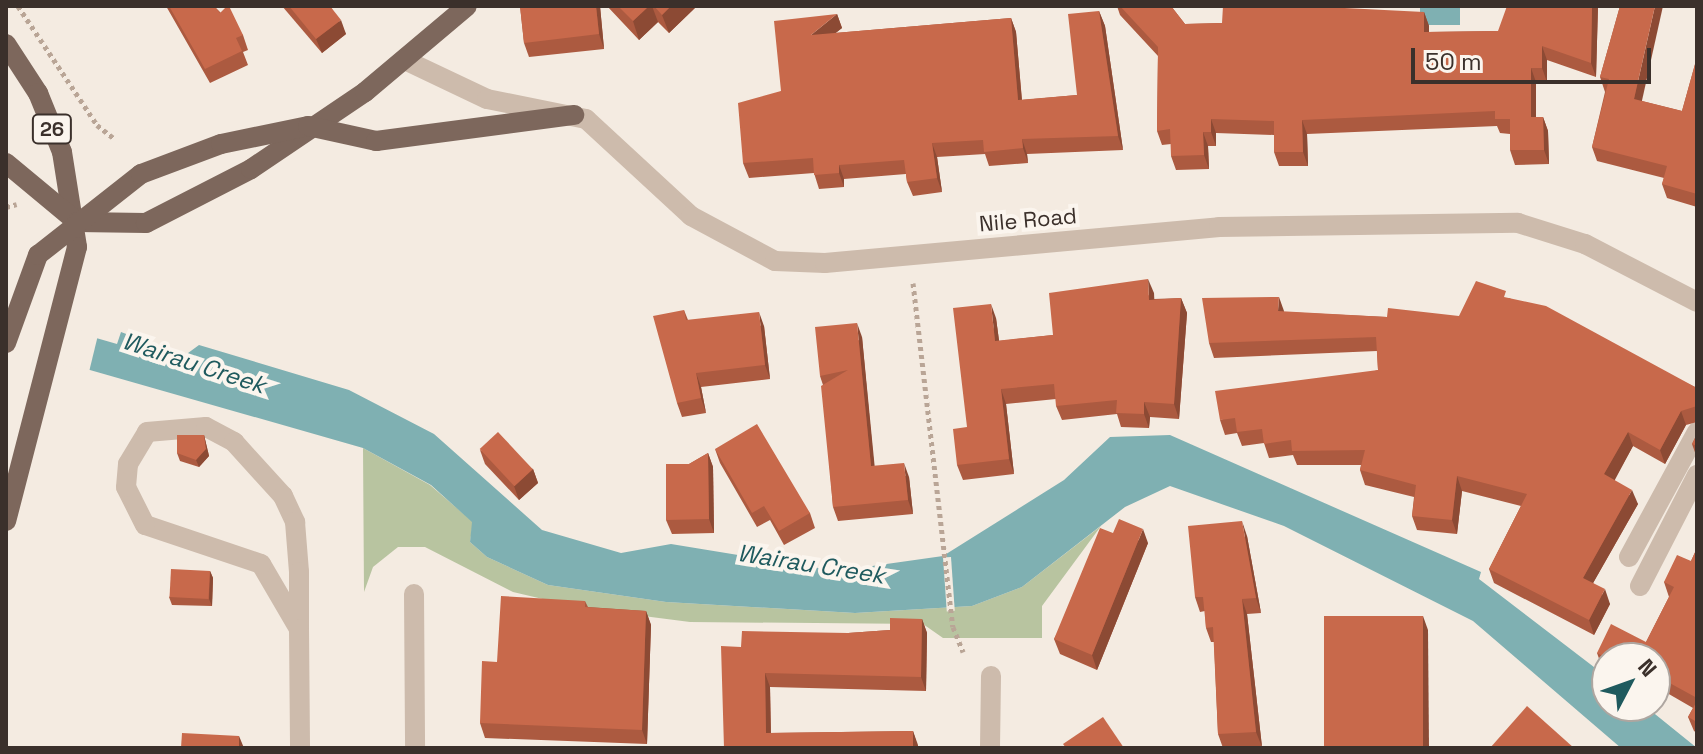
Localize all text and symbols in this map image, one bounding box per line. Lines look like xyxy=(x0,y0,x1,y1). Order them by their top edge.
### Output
scale bar xyxy=(1415,32,1655,82)
text: 50 m xyxy=(1425,46,1482,77)
road number: 26 xyxy=(30,113,74,145)
street label: Nile Road xyxy=(978,203,1078,237)
water label: Wairau Creek xyxy=(119,326,269,400)
water label: Wairau Creek xyxy=(735,538,887,590)
north arrow xyxy=(1591,642,1671,722)
text: N xyxy=(1632,653,1663,682)

